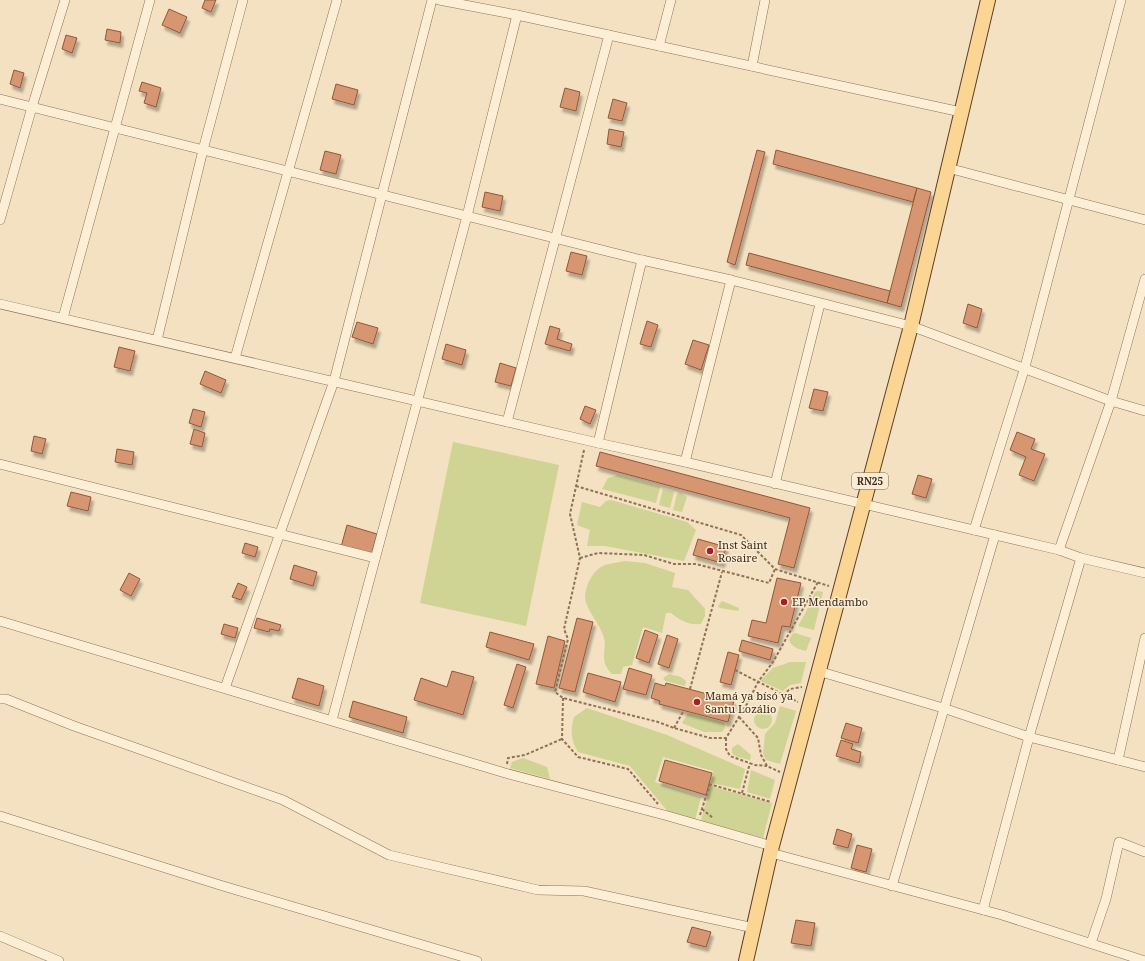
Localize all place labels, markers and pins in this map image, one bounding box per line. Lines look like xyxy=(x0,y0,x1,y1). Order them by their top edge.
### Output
place label: Inst Saint Rosaire xyxy=(718,537,768,565)
marker: Inst Saint Rosaire xyxy=(705,546,715,556)
place label: EP Mendambo xyxy=(792,594,868,609)
marker: EP Mendambo xyxy=(779,597,789,607)
place label: Mamá ya bísó ya Santu Lozálio xyxy=(705,688,793,716)
marker: Mamá ya bísó ya Santu Lozálio xyxy=(692,697,702,707)

